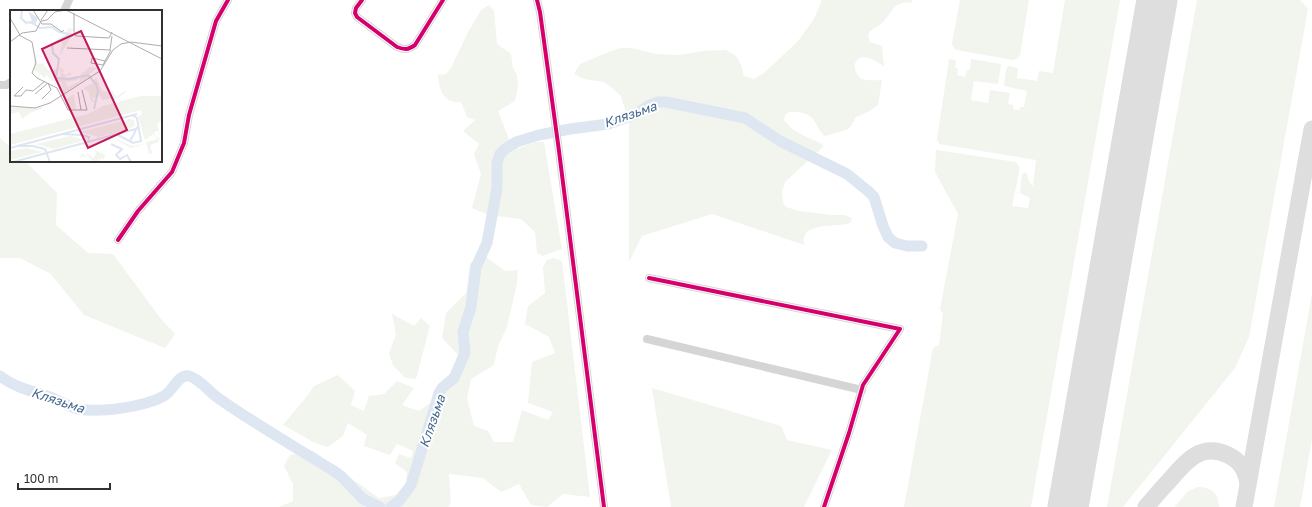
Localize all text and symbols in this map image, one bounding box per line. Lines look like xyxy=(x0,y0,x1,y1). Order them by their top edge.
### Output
inset map xyxy=(10,10,162,162)
water label: Клязьма xyxy=(602,97,659,130)
water label: Клязьма xyxy=(30,384,87,416)
water label: Клязьма xyxy=(416,392,449,449)
scale bar xyxy=(18,465,110,491)
text: 100 m xyxy=(24,471,58,486)

